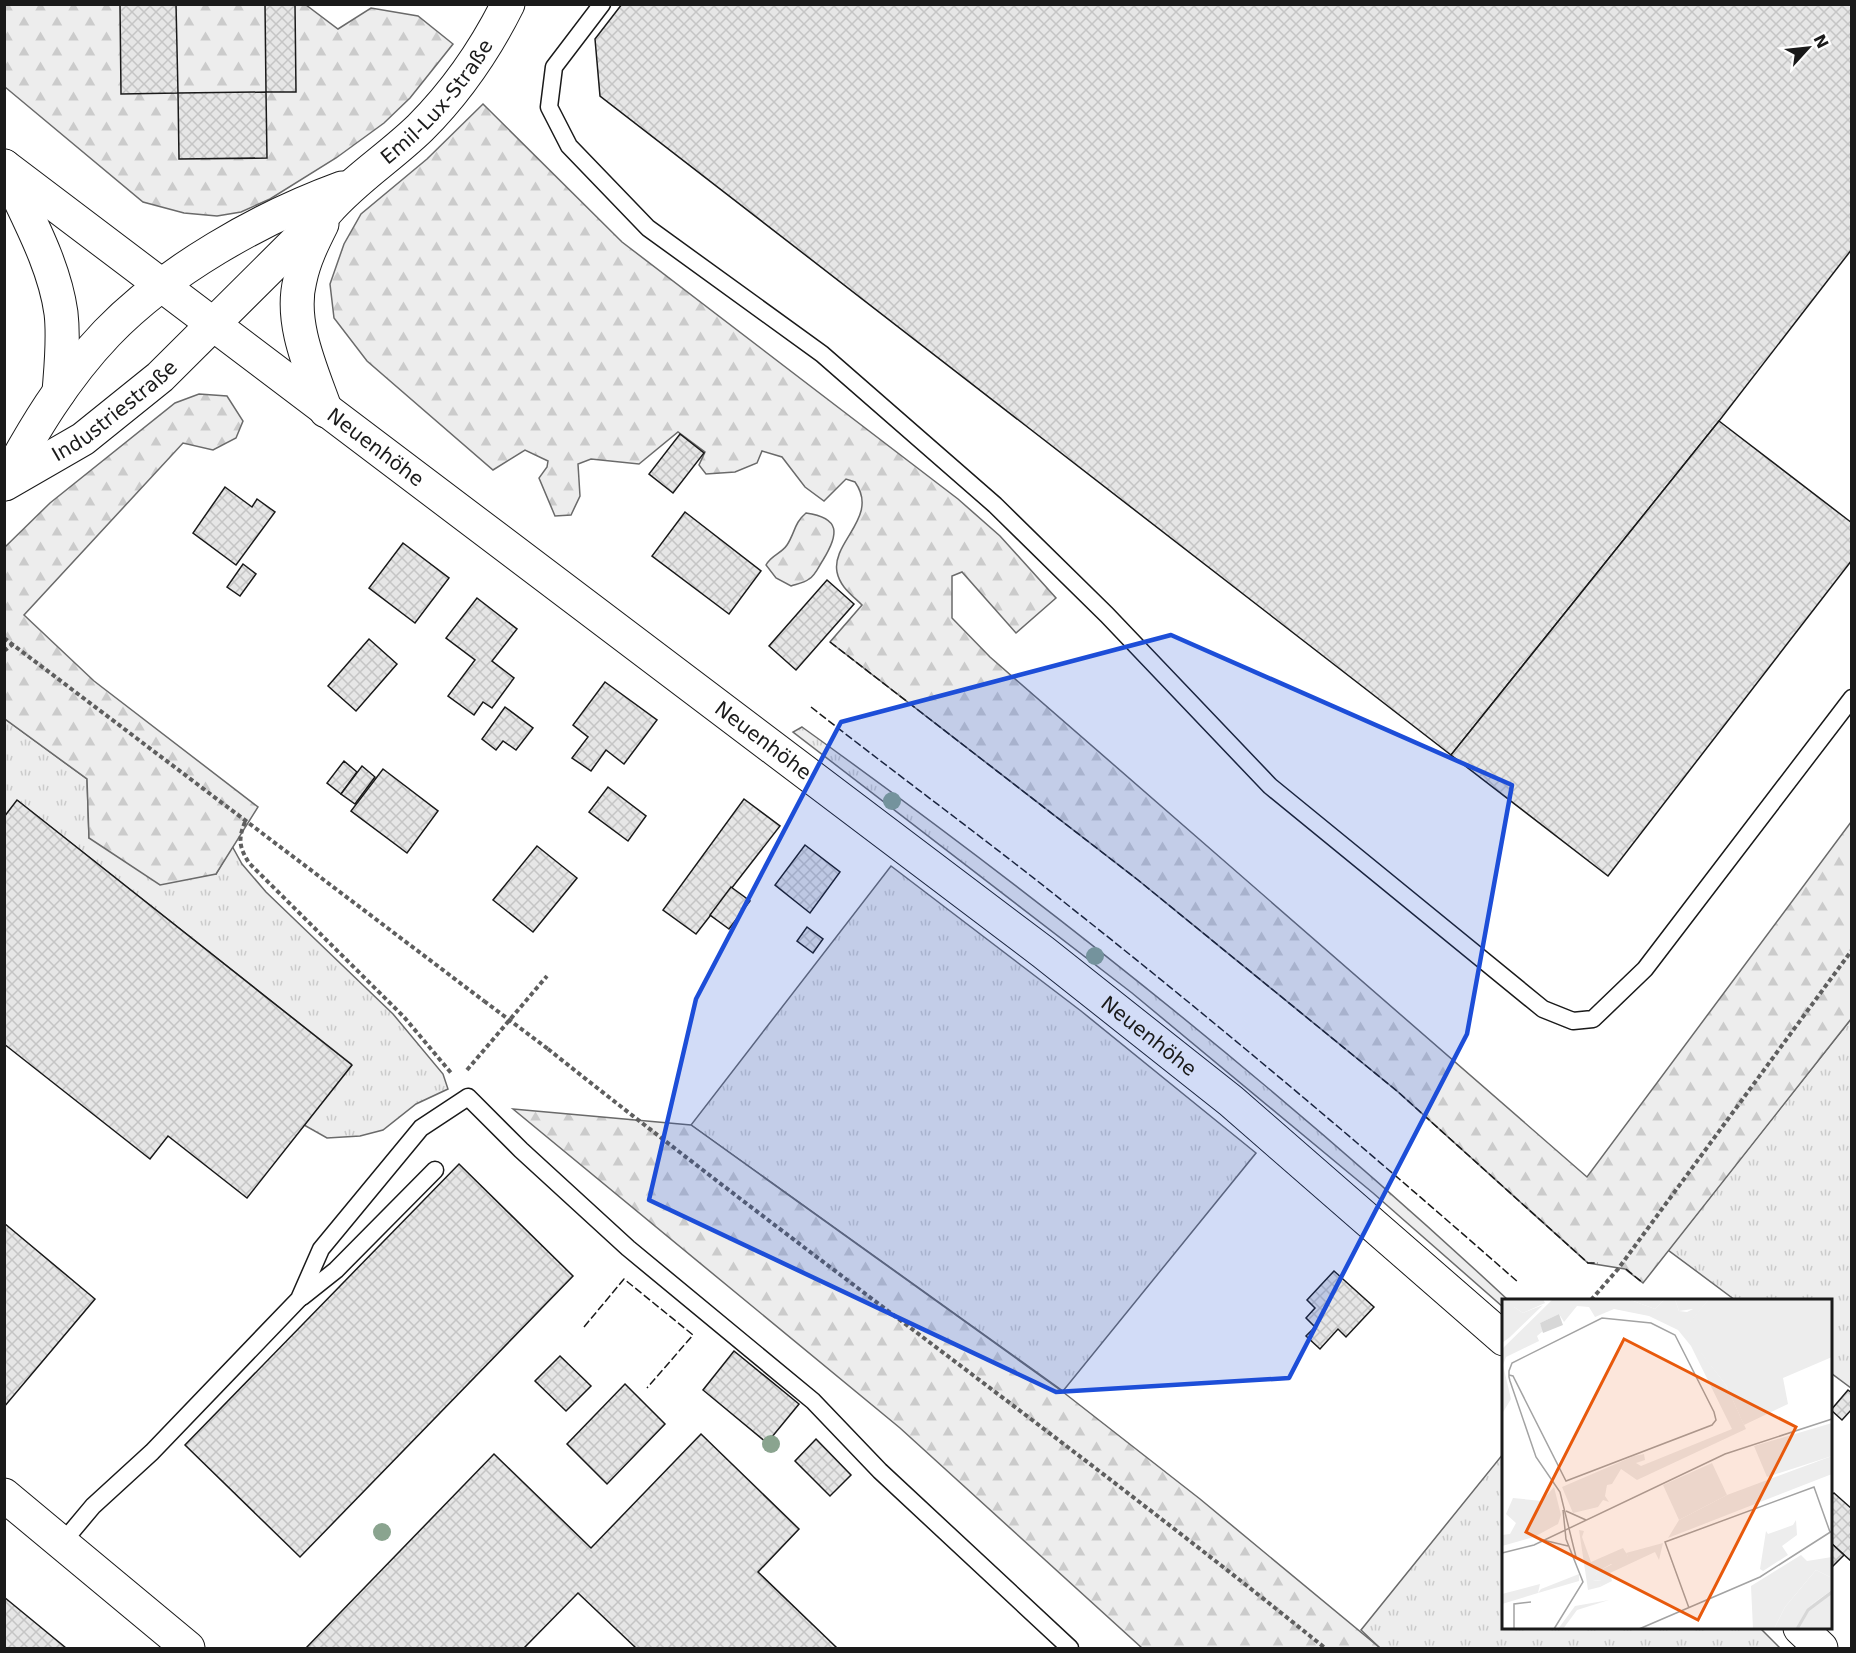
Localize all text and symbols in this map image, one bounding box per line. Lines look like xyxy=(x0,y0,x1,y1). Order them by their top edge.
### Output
north arrow xyxy=(1778,18,1838,78)
text: N xyxy=(1809,31,1832,52)
street label: Emil-Lux-Straße xyxy=(376,35,498,169)
street label: Industriestraße xyxy=(47,355,182,466)
street label: Neuenhöhe xyxy=(323,403,429,491)
street label: Neuenhöhe xyxy=(710,696,816,785)
street label: Neuenhöhe xyxy=(1096,991,1201,1081)
inset map xyxy=(1502,1299,1832,1629)

